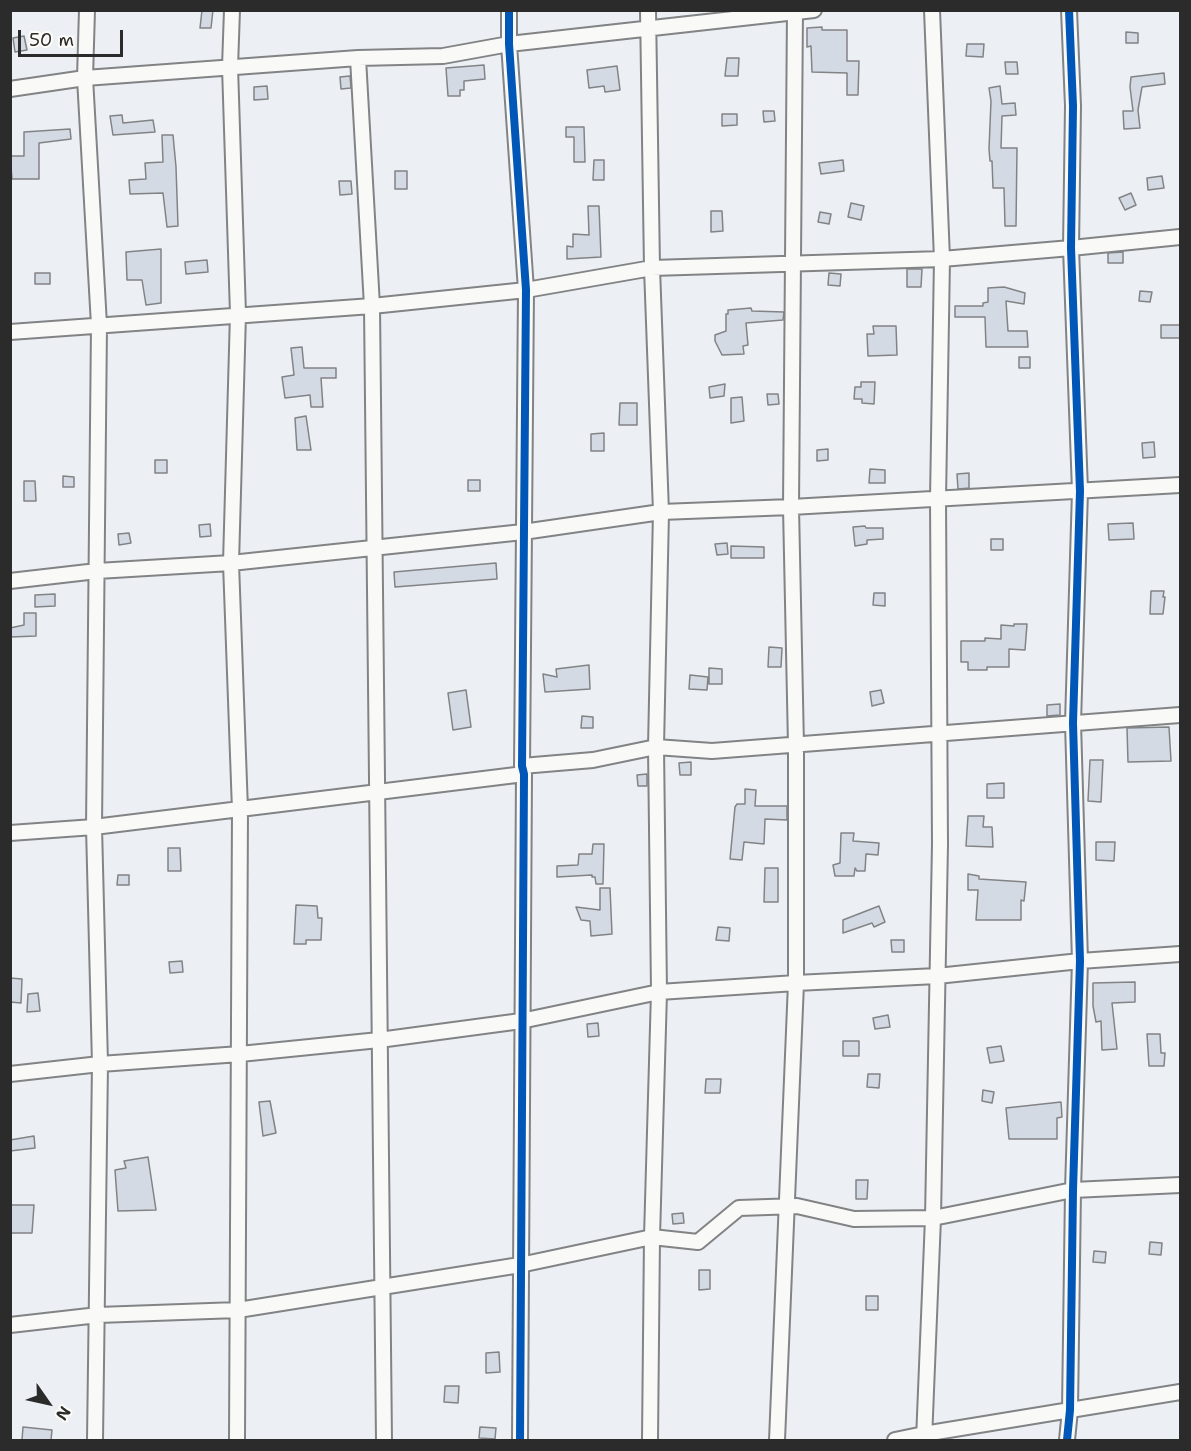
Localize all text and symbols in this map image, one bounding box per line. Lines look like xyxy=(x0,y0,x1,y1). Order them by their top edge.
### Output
scale bar xyxy=(21,18,126,56)
text: 50 m xyxy=(29,28,74,52)
north arrow xyxy=(18,1373,78,1433)
text: N xyxy=(51,1402,76,1424)

